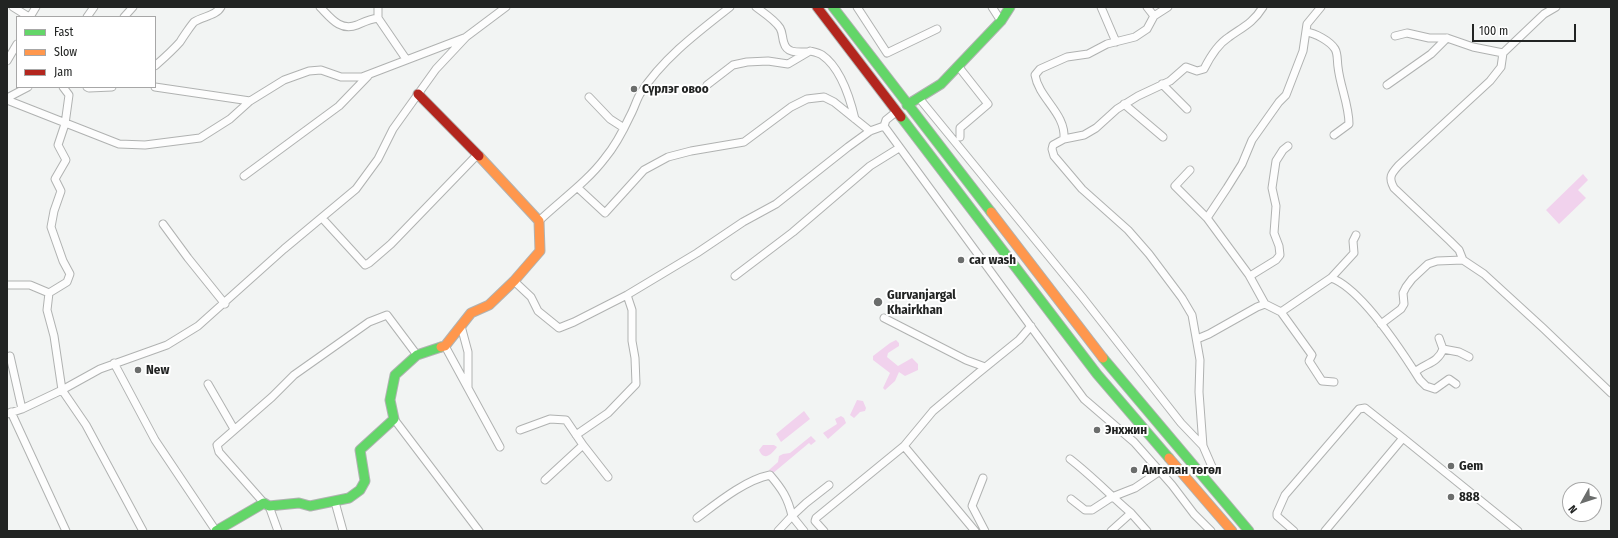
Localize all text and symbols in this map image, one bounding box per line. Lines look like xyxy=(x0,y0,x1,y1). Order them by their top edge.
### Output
legend xyxy=(16,16,156,88)
scale bar xyxy=(1474,16,1578,42)
text: 100 m xyxy=(1479,24,1508,38)
text: Fast xyxy=(54,25,73,39)
text: Slow xyxy=(54,45,77,59)
text: Jam xyxy=(54,65,72,79)
place label: Сүрлэг овоо xyxy=(642,81,709,97)
marker: Сүрлэг овоо xyxy=(629,84,639,94)
place label: car wash xyxy=(969,252,1016,268)
marker: car wash xyxy=(956,255,966,265)
place label: Gurvanjargal Khairkhan xyxy=(887,287,956,318)
marker: Gurvanjargal Khairkhan xyxy=(872,296,884,308)
place label: New xyxy=(146,362,169,378)
marker: New xyxy=(133,365,143,375)
place label: Энхжин xyxy=(1105,422,1147,438)
marker: Энхжин xyxy=(1092,425,1102,435)
place label: Gem xyxy=(1459,458,1483,474)
marker: Gem xyxy=(1446,461,1456,471)
place label: Амгалан төгөл xyxy=(1142,462,1221,478)
marker: Амгалан төгөл xyxy=(1129,465,1139,475)
north arrow xyxy=(1562,482,1602,522)
place label: 888 xyxy=(1459,489,1480,505)
marker: 888 xyxy=(1446,492,1456,502)
text: N xyxy=(1566,503,1580,516)

